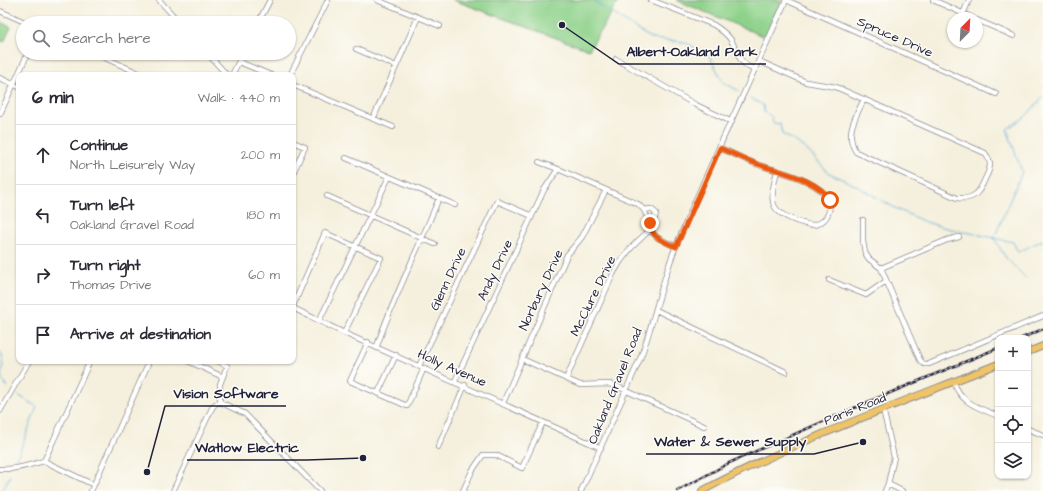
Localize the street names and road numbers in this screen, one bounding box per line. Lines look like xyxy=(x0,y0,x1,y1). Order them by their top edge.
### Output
street label: Spruce Drive xyxy=(854,12,936,62)
street label: Andy Drive xyxy=(473,237,518,304)
street label: Glenn Drive xyxy=(426,245,470,313)
street label: Norbury Drive xyxy=(514,247,569,334)
street label: McClure Drive xyxy=(566,253,620,339)
street label: Oakland Gravel Road xyxy=(583,325,647,447)
street label: Holly Avenue xyxy=(414,345,489,392)
street label: Paris Road xyxy=(821,388,889,430)

